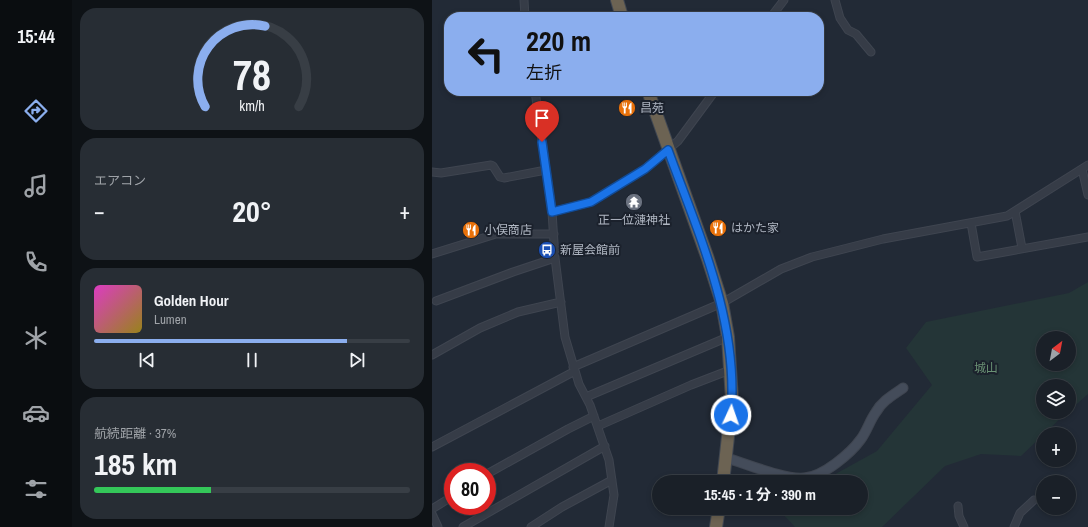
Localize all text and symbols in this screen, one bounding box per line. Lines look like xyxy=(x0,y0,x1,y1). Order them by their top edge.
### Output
text: 220 m xyxy=(526,22,591,60)
text: 15:44 xyxy=(17,24,55,49)
icon: left xyxy=(460,28,512,80)
text: 78 xyxy=(233,47,271,103)
text: 左折 xyxy=(526,60,562,85)
text: km/h xyxy=(239,95,265,114)
icon: directions xyxy=(22,97,50,125)
restaurant icon: 昌苑 xyxy=(617,98,637,118)
place label: 昌苑 xyxy=(640,100,664,116)
pin xyxy=(525,101,559,142)
icon: arrive xyxy=(531,107,553,129)
icon: music xyxy=(22,172,50,200)
text: エアコン xyxy=(94,172,146,189)
text: 20° xyxy=(232,191,272,231)
temple icon: 正一位漣神社 xyxy=(624,192,644,212)
text: − xyxy=(94,196,105,226)
text: + xyxy=(399,196,410,226)
place label: 正一位漣神社 xyxy=(598,212,670,228)
restaurant icon: はかた家 xyxy=(708,218,728,238)
restaurant icon: 小俣商店 xyxy=(461,220,481,240)
place label: はかた家 xyxy=(731,220,779,236)
place label: 小俣商店 xyxy=(484,222,532,238)
bus stop icon: 新屋会館前 xyxy=(537,240,557,260)
place label: 新屋会館前 xyxy=(560,242,620,258)
icon: phone xyxy=(22,248,50,276)
text: Golden Hour xyxy=(154,290,229,311)
text: Lumen xyxy=(154,311,187,328)
icon: climate xyxy=(22,324,50,352)
north arrow xyxy=(1036,331,1076,371)
map controls xyxy=(1036,331,1076,515)
icon: previous xyxy=(136,349,158,371)
icon: pause xyxy=(241,349,263,371)
icon: next xyxy=(346,349,368,371)
park label: 城山 xyxy=(974,360,998,376)
button: layers xyxy=(1036,379,1076,419)
position arrow xyxy=(710,394,752,436)
icon: car xyxy=(22,399,50,427)
text: 航続距離 · 37% xyxy=(94,425,176,442)
button: + xyxy=(1036,427,1076,467)
text: 185 km xyxy=(94,444,177,484)
speed limit sign: 80 xyxy=(444,463,496,515)
icon: filters xyxy=(22,475,50,503)
button: − xyxy=(1036,475,1076,515)
text: 15:45 · 1 分 · 390 m xyxy=(704,484,816,505)

